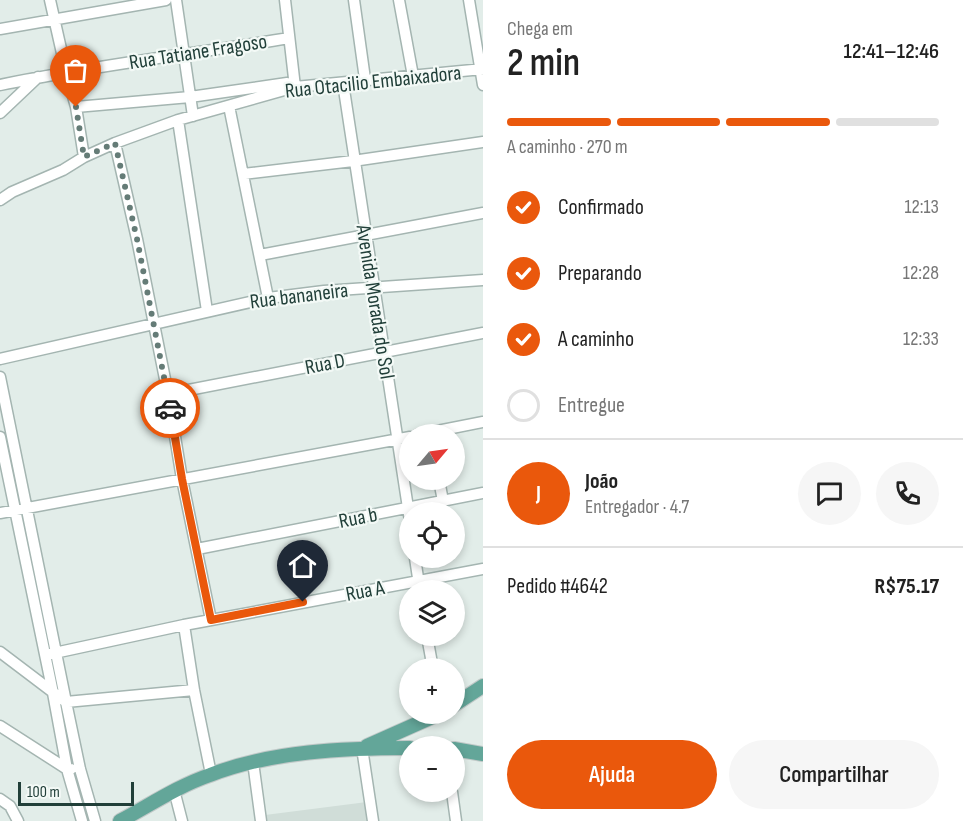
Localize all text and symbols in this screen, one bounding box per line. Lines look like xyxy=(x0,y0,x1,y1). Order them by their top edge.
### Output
text: Chega em xyxy=(507,17,573,41)
street label: Rua Tatiane Fragoso xyxy=(127,29,269,75)
text: 12:41–12:46 xyxy=(844,38,939,65)
text: 2 min xyxy=(507,40,580,87)
pin xyxy=(50,45,101,107)
icon: bag xyxy=(59,54,92,87)
street label: Rua Otacilio Embaixadora xyxy=(284,60,462,104)
text: A caminho · 270 m xyxy=(507,135,628,159)
icon: check xyxy=(507,191,540,224)
text: Confirmado xyxy=(558,194,644,221)
text: 12:13 xyxy=(904,195,939,219)
street label: Avenida Morada do Sol xyxy=(350,222,400,381)
icon: check xyxy=(507,257,540,290)
text: Preparando xyxy=(558,260,642,287)
text: 12:28 xyxy=(903,261,939,285)
street label: Rua bananeira xyxy=(248,278,350,314)
icon: check xyxy=(507,323,540,356)
text: A caminho xyxy=(558,326,634,353)
text: 12:33 xyxy=(903,327,939,351)
street label: Rua D xyxy=(303,348,347,380)
courier xyxy=(140,378,200,438)
icon: car xyxy=(154,392,187,425)
text: Entregue xyxy=(558,392,625,419)
north arrow xyxy=(399,424,465,490)
map controls xyxy=(399,424,465,802)
button: chat xyxy=(798,462,861,525)
button: phone xyxy=(876,462,939,525)
text: João xyxy=(585,468,618,495)
text: J xyxy=(536,480,541,507)
text: Entregador · 4.7 xyxy=(585,495,689,519)
street label: Rua b xyxy=(337,502,379,534)
button: locate xyxy=(399,502,465,568)
pin xyxy=(277,540,328,602)
icon: home xyxy=(286,549,319,582)
text: Pedido #4642 xyxy=(507,573,608,600)
text: R$75.17 xyxy=(874,573,939,600)
street label: Rua A xyxy=(344,575,387,607)
button: layers xyxy=(399,580,465,646)
button: + xyxy=(399,658,465,724)
button: − xyxy=(399,736,465,802)
button: Ajuda xyxy=(507,740,717,809)
button: Compartilhar xyxy=(729,740,939,809)
scale bar xyxy=(18,779,134,806)
text: 100 m xyxy=(27,783,60,802)

